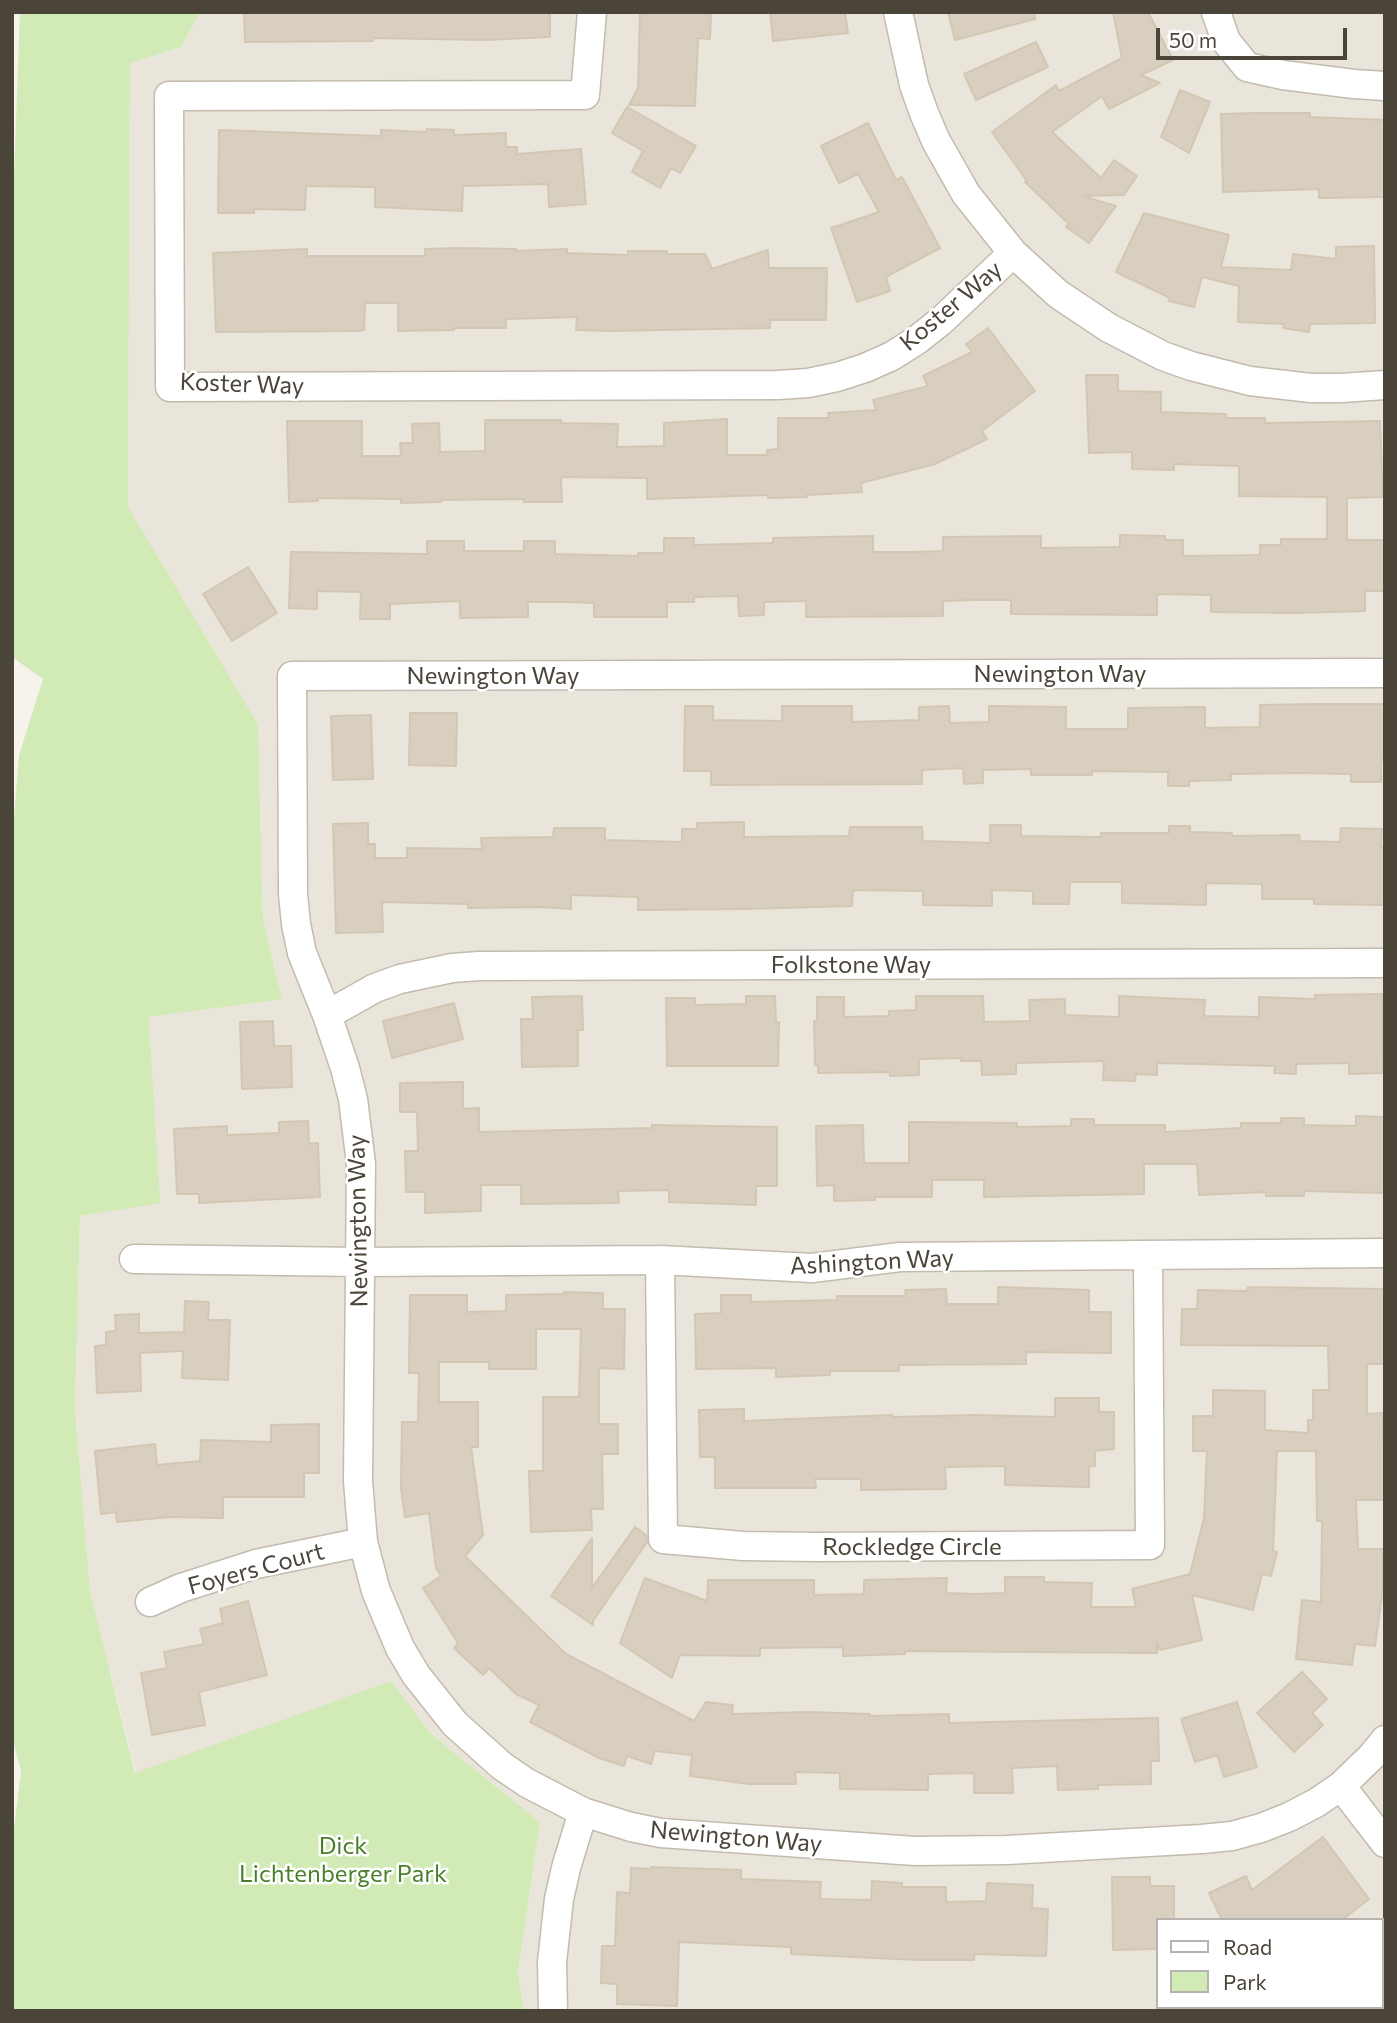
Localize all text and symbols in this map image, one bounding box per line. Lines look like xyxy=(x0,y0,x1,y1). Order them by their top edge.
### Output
scale bar xyxy=(1159,14,1350,58)
text: 50 m xyxy=(1169,27,1217,52)
street label: Koster Way xyxy=(894,255,1008,357)
street label: Koster Way xyxy=(179,367,305,401)
street label: Newington Way xyxy=(974,660,1146,688)
street label: Newington Way xyxy=(407,662,579,690)
street label: Folkstone Way xyxy=(771,951,931,979)
street label: Newington Way xyxy=(342,1134,374,1308)
street label: Ashington Way xyxy=(789,1243,955,1281)
street label: Rockledge Circle xyxy=(822,1533,1002,1561)
street label: Foyers Court xyxy=(185,1537,327,1601)
street label: Newington Way xyxy=(649,1815,823,1859)
park label: Dick Lichtenberger Park xyxy=(239,1832,447,1888)
legend xyxy=(1156,1918,1383,2009)
text: Road xyxy=(1223,1934,1272,1959)
text: Park xyxy=(1223,1969,1267,1994)

